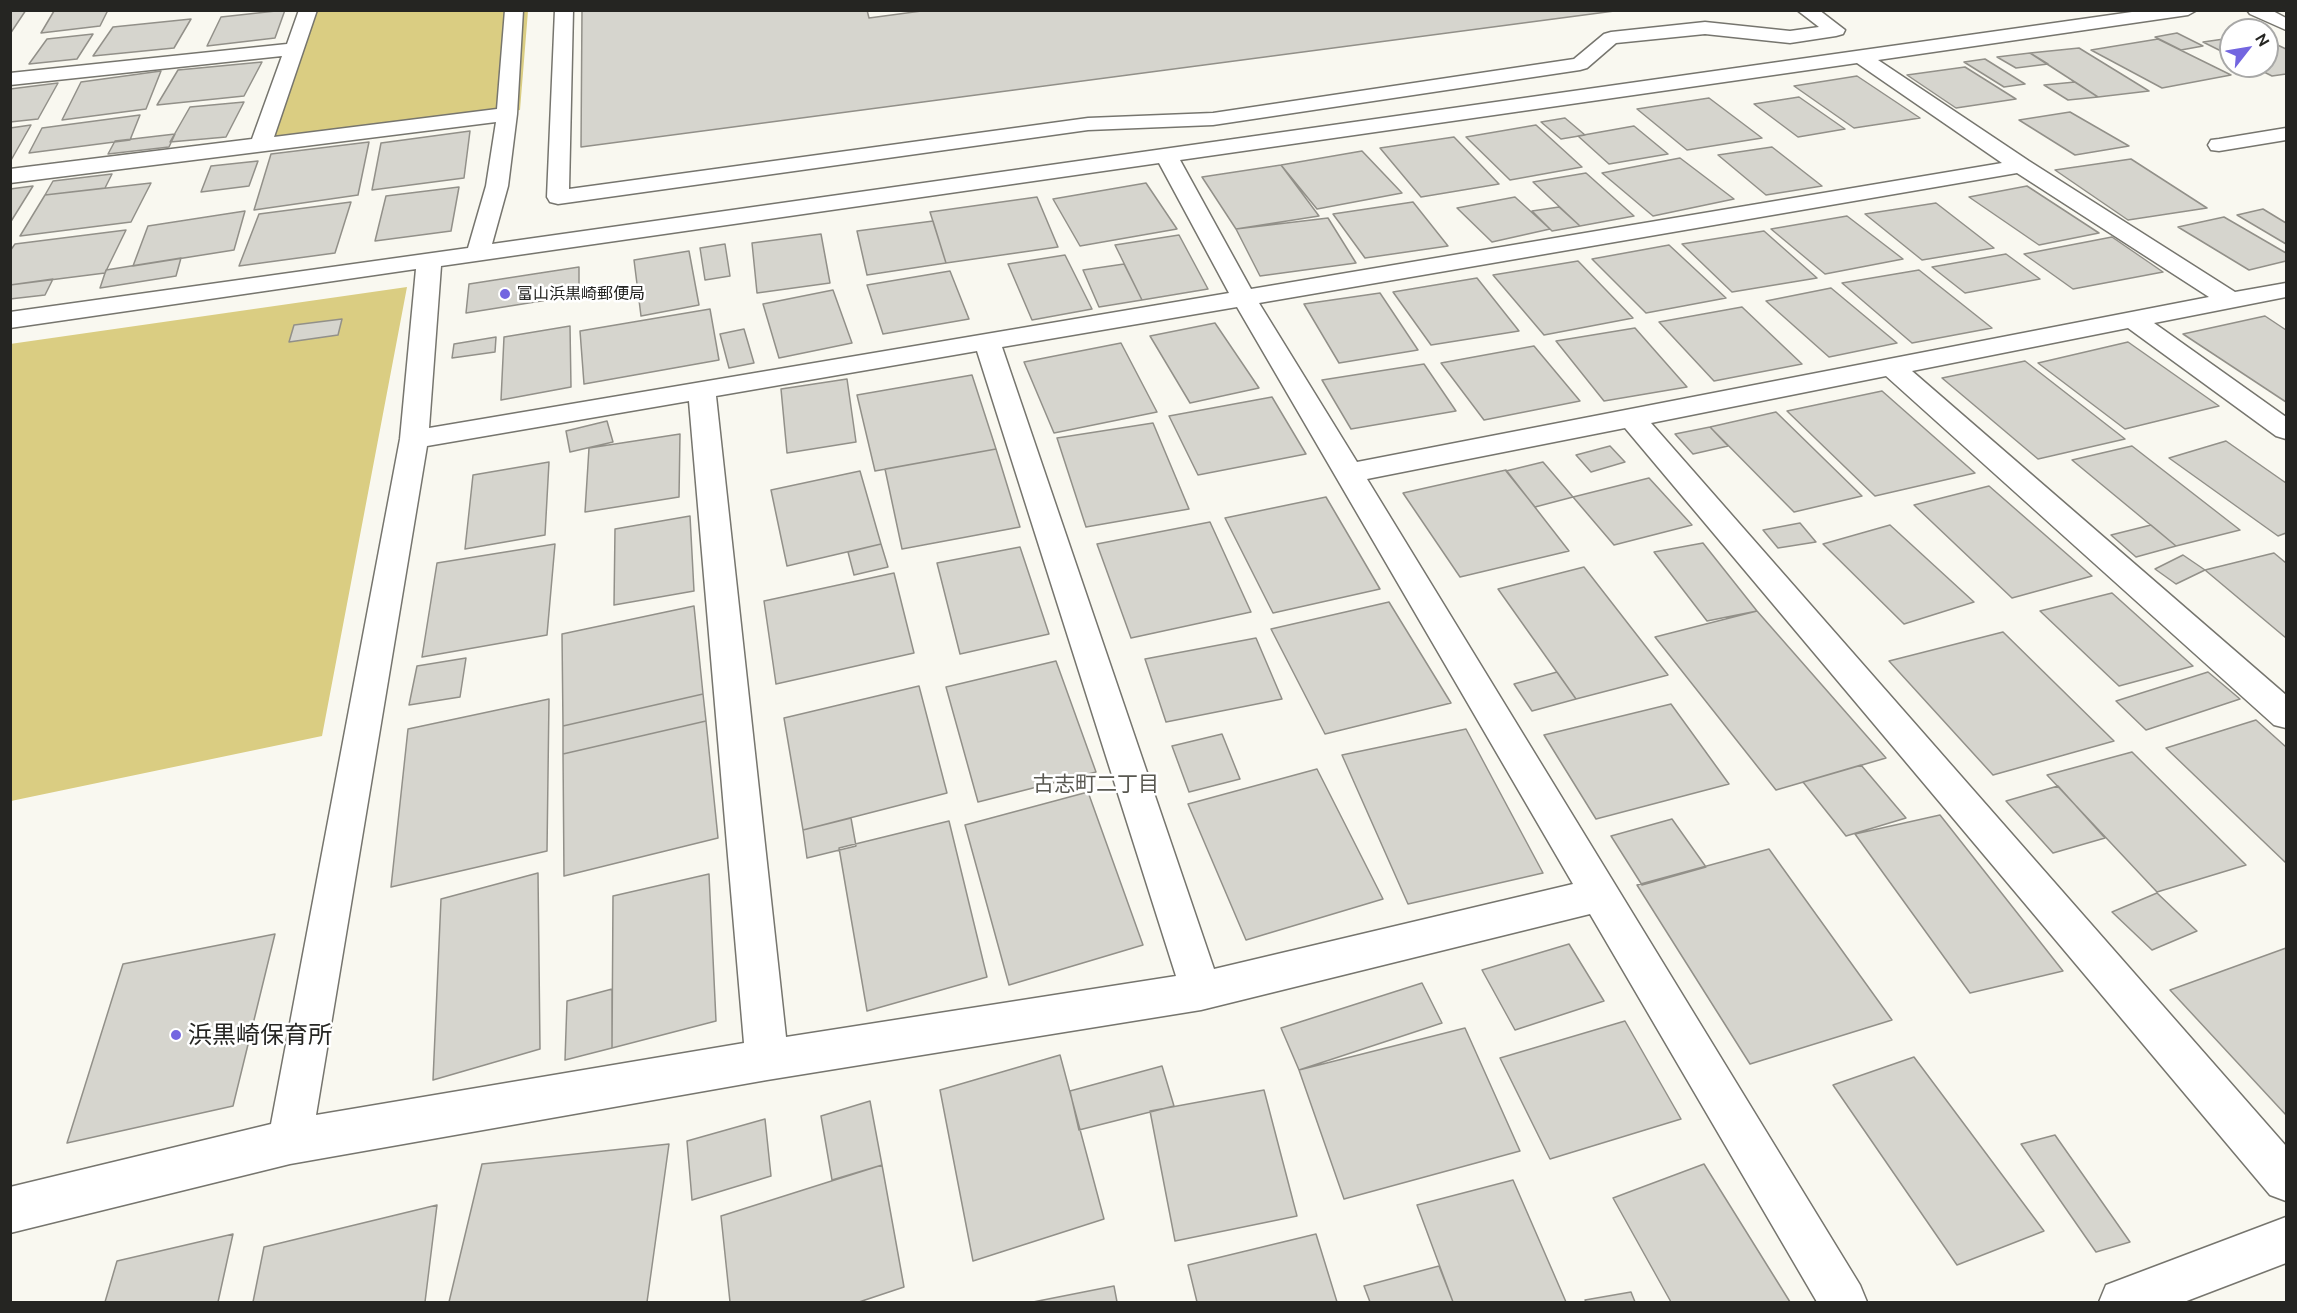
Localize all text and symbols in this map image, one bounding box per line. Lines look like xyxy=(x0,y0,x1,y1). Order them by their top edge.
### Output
north arrow xyxy=(2219,18,2279,78)
text: N xyxy=(2252,30,2274,50)
place label: 富山浜黒崎郵便局 xyxy=(517,284,645,304)
marker: 富山浜黒崎郵便局 xyxy=(498,287,512,301)
district label: 古志町二丁目 xyxy=(1033,771,1159,797)
place label: 浜黒崎保育所 xyxy=(188,1021,332,1049)
marker: 浜黒崎保育所 xyxy=(169,1028,183,1042)

